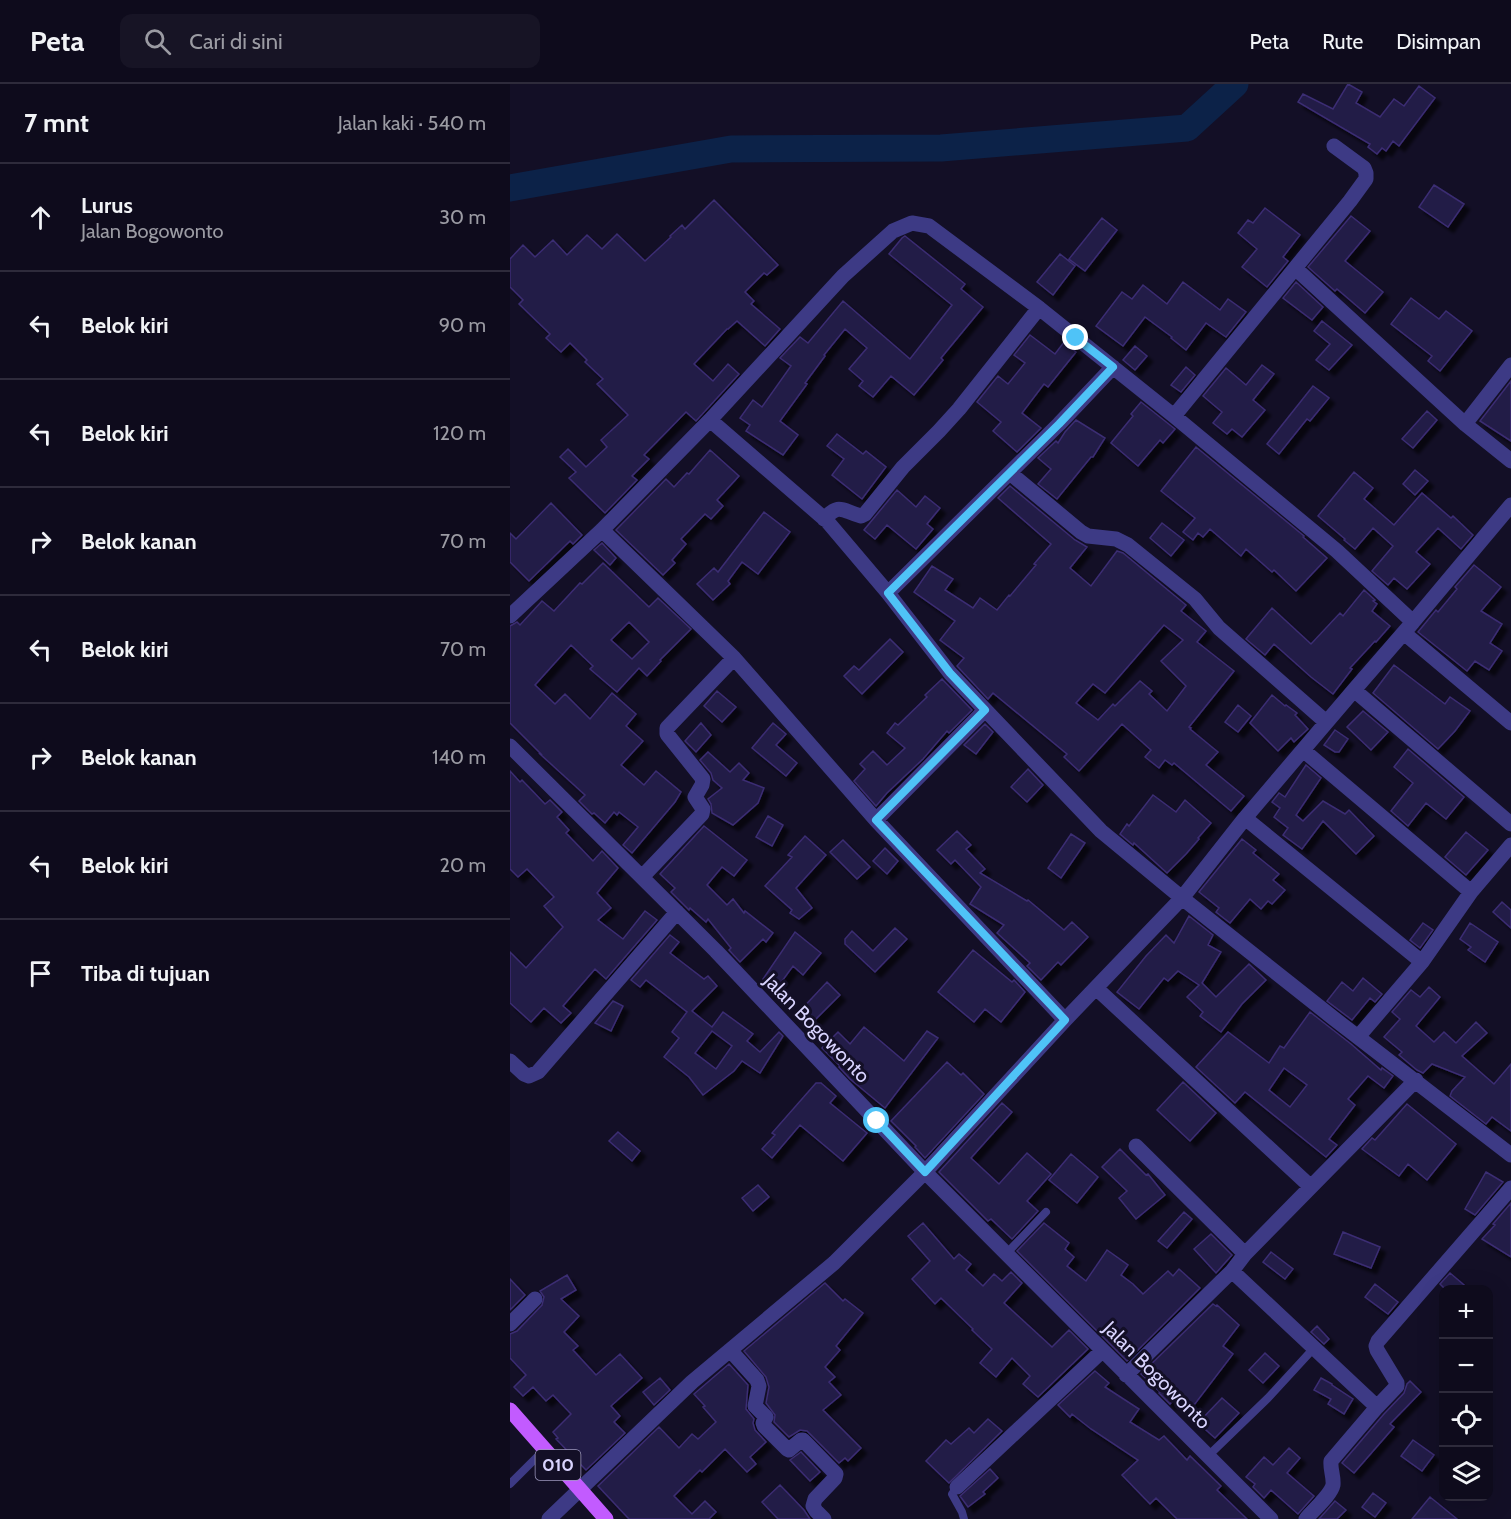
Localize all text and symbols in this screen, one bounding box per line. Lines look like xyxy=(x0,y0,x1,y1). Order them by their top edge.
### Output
search box xyxy=(120,14,540,68)
text: Peta xyxy=(30,24,84,58)
icon: search xyxy=(141,25,174,58)
text: Cari di sini xyxy=(189,28,283,55)
text: Peta xyxy=(1250,29,1289,54)
text: Rute xyxy=(1322,29,1363,54)
text: Disimpan xyxy=(1396,29,1481,54)
text: 7 mnt xyxy=(24,107,89,139)
text: Jalan kaki · 540 m xyxy=(338,111,486,135)
text: Lurus xyxy=(81,192,133,219)
icon: ahead xyxy=(24,201,57,234)
text: 30 m xyxy=(439,205,486,229)
text: Jalan Bogowonto xyxy=(81,219,223,243)
icon: left xyxy=(24,309,57,342)
text: Belok kiri xyxy=(81,312,168,339)
text: 90 m xyxy=(439,313,486,337)
route end xyxy=(1062,324,1088,350)
icon: left xyxy=(24,417,57,450)
text: Belok kiri xyxy=(81,420,168,447)
text: 120 m xyxy=(433,421,486,445)
icon: right xyxy=(24,525,57,558)
text: Belok kanan xyxy=(81,528,197,555)
text: 70 m xyxy=(440,529,486,553)
icon: left xyxy=(24,633,57,666)
text: Belok kiri xyxy=(81,636,168,663)
text: 70 m xyxy=(440,637,486,661)
icon: right xyxy=(24,741,57,774)
text: Belok kanan xyxy=(81,744,197,771)
text: 140 m xyxy=(432,745,486,769)
icon: left xyxy=(24,849,57,882)
text: Belok kiri xyxy=(81,852,168,879)
text: 20 m xyxy=(440,853,486,877)
icon: arrive xyxy=(24,957,57,990)
text: Tiba di tujuan xyxy=(81,960,210,987)
street label: Jalan Bogowonto xyxy=(758,968,875,1088)
route start xyxy=(863,1107,889,1133)
map controls xyxy=(1439,1285,1493,1501)
button: + xyxy=(1439,1285,1493,1339)
street label: Jalan Bogowonto xyxy=(1097,1315,1216,1434)
button: − xyxy=(1439,1339,1493,1393)
button: locate xyxy=(1439,1393,1493,1447)
button: layers xyxy=(1439,1447,1493,1501)
road number: 010 xyxy=(536,1450,580,1480)

